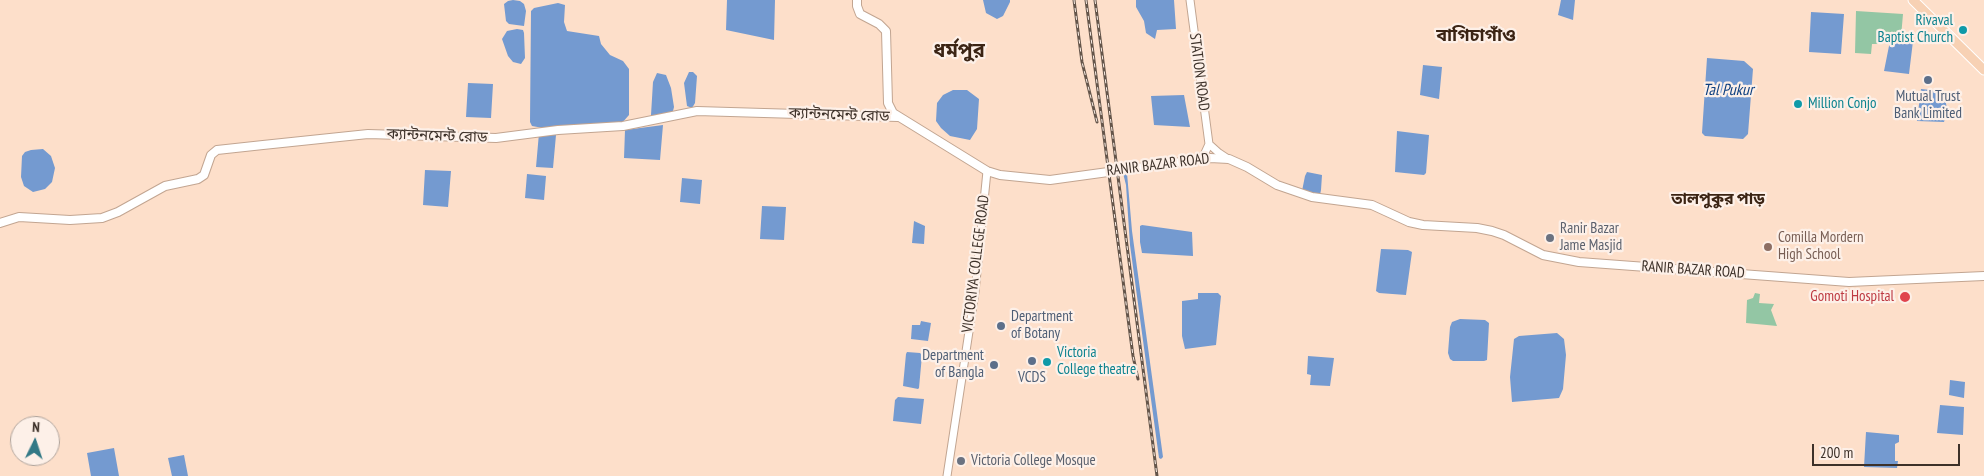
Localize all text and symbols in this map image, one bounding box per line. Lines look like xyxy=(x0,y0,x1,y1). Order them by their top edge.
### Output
place label: Rivaval Baptist Church xyxy=(1878,12,1953,47)
marker: Rivaval Baptist Church xyxy=(1957,24,1969,36)
district label: বাগিচাগাঁও xyxy=(1436,25,1516,47)
street label: STATION ROAD xyxy=(1185,32,1213,112)
district label: ধর্মপুর xyxy=(933,39,985,63)
marker: Mutual Trust Bank Limited xyxy=(1922,74,1934,86)
water label: Tal Pukur xyxy=(1703,80,1753,100)
place label: Mutual Trust Bank Limited xyxy=(1894,88,1962,123)
place label: Million Conjo xyxy=(1808,95,1877,113)
marker: Million Conjo xyxy=(1792,98,1804,110)
street label: ক্যান্টনমেন্ট রোড xyxy=(788,104,890,126)
street label: ক্যান্টনমেন্ট রোড xyxy=(386,125,488,147)
street label: RANIR BAZAR ROAD xyxy=(1106,150,1210,180)
district label: তালপুকুর পাড় xyxy=(1671,189,1765,209)
street label: VICTORIYA COLLEGE ROAD xyxy=(959,194,993,334)
place label: Ranir Bazar Jame Masjid xyxy=(1560,220,1622,255)
place label: Comilla Mordern High School xyxy=(1778,229,1864,264)
marker: Ranir Bazar Jame Masjid xyxy=(1544,232,1556,244)
marker: Comilla Mordern High School xyxy=(1762,241,1774,253)
street label: RANIR BAZAR ROAD xyxy=(1641,257,1745,283)
place label: Gomoti Hospital xyxy=(1810,288,1894,306)
marker: Gomoti Hospital xyxy=(1898,290,1912,304)
place label: Department of Botany xyxy=(1011,308,1073,343)
marker: Department of Botany xyxy=(995,320,1007,332)
place label: Victoria College theatre xyxy=(1057,344,1136,379)
place label: Department of Bangla xyxy=(922,347,984,382)
marker: VCDS xyxy=(1026,355,1038,367)
marker: Victoria College theatre xyxy=(1041,356,1053,368)
marker: Department of Bangla xyxy=(988,359,1000,371)
place label: VCDS xyxy=(1018,369,1046,387)
north arrow xyxy=(10,416,60,466)
text: N xyxy=(32,418,40,436)
scale bar xyxy=(1814,434,1962,466)
text: 200 m xyxy=(1820,443,1853,462)
place label: Victoria College Mosque xyxy=(971,452,1096,470)
marker: Victoria College Mosque xyxy=(955,455,967,467)

